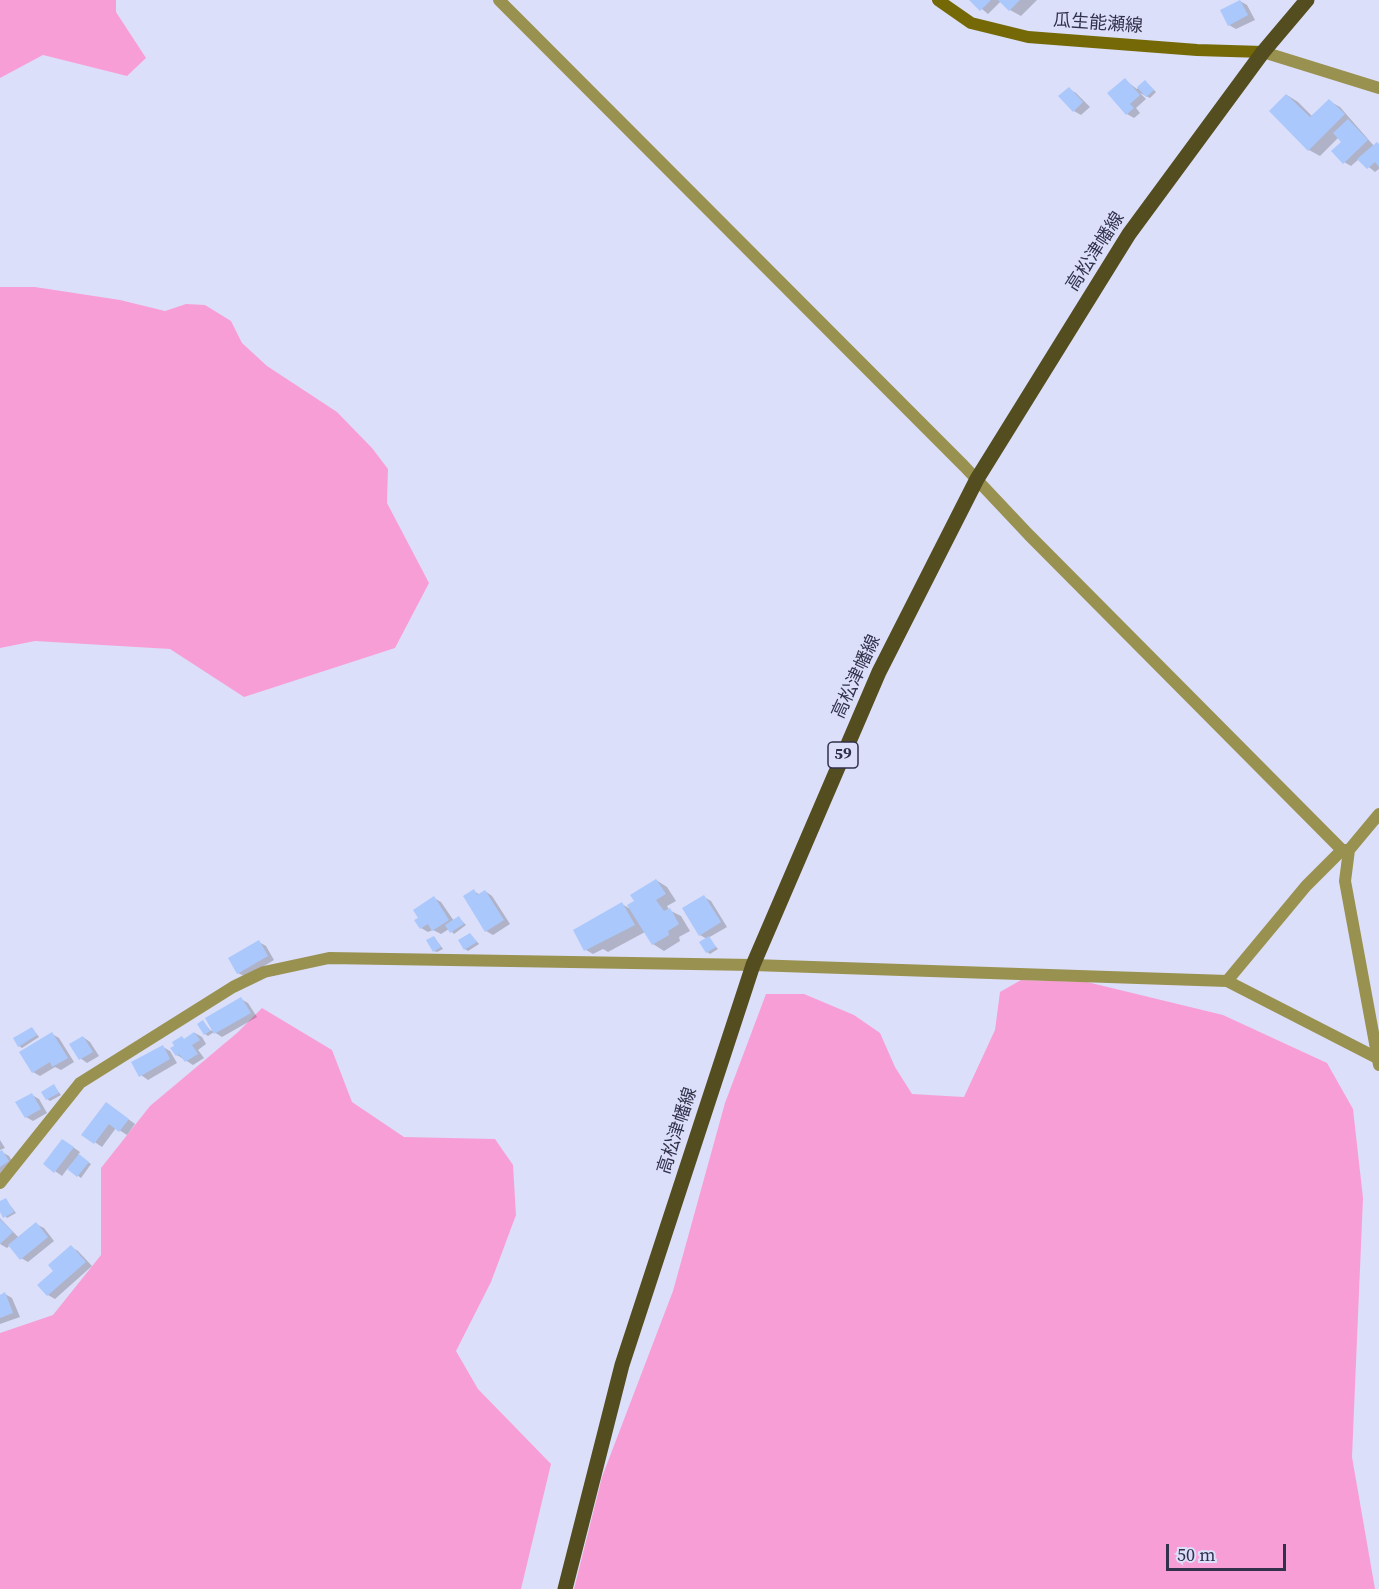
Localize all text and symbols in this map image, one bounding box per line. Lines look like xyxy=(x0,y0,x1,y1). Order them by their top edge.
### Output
street label: 瓜生能瀬線 xyxy=(1052,10,1144,38)
street label: 高松津幡線 xyxy=(1062,208,1130,296)
street label: 高松津幡線 xyxy=(828,632,886,722)
road number: 59 xyxy=(828,742,858,768)
street label: 高松津幡線 xyxy=(654,1085,702,1177)
scale bar xyxy=(1169,1532,1289,1570)
text: 50 m xyxy=(1177,1542,1215,1567)

